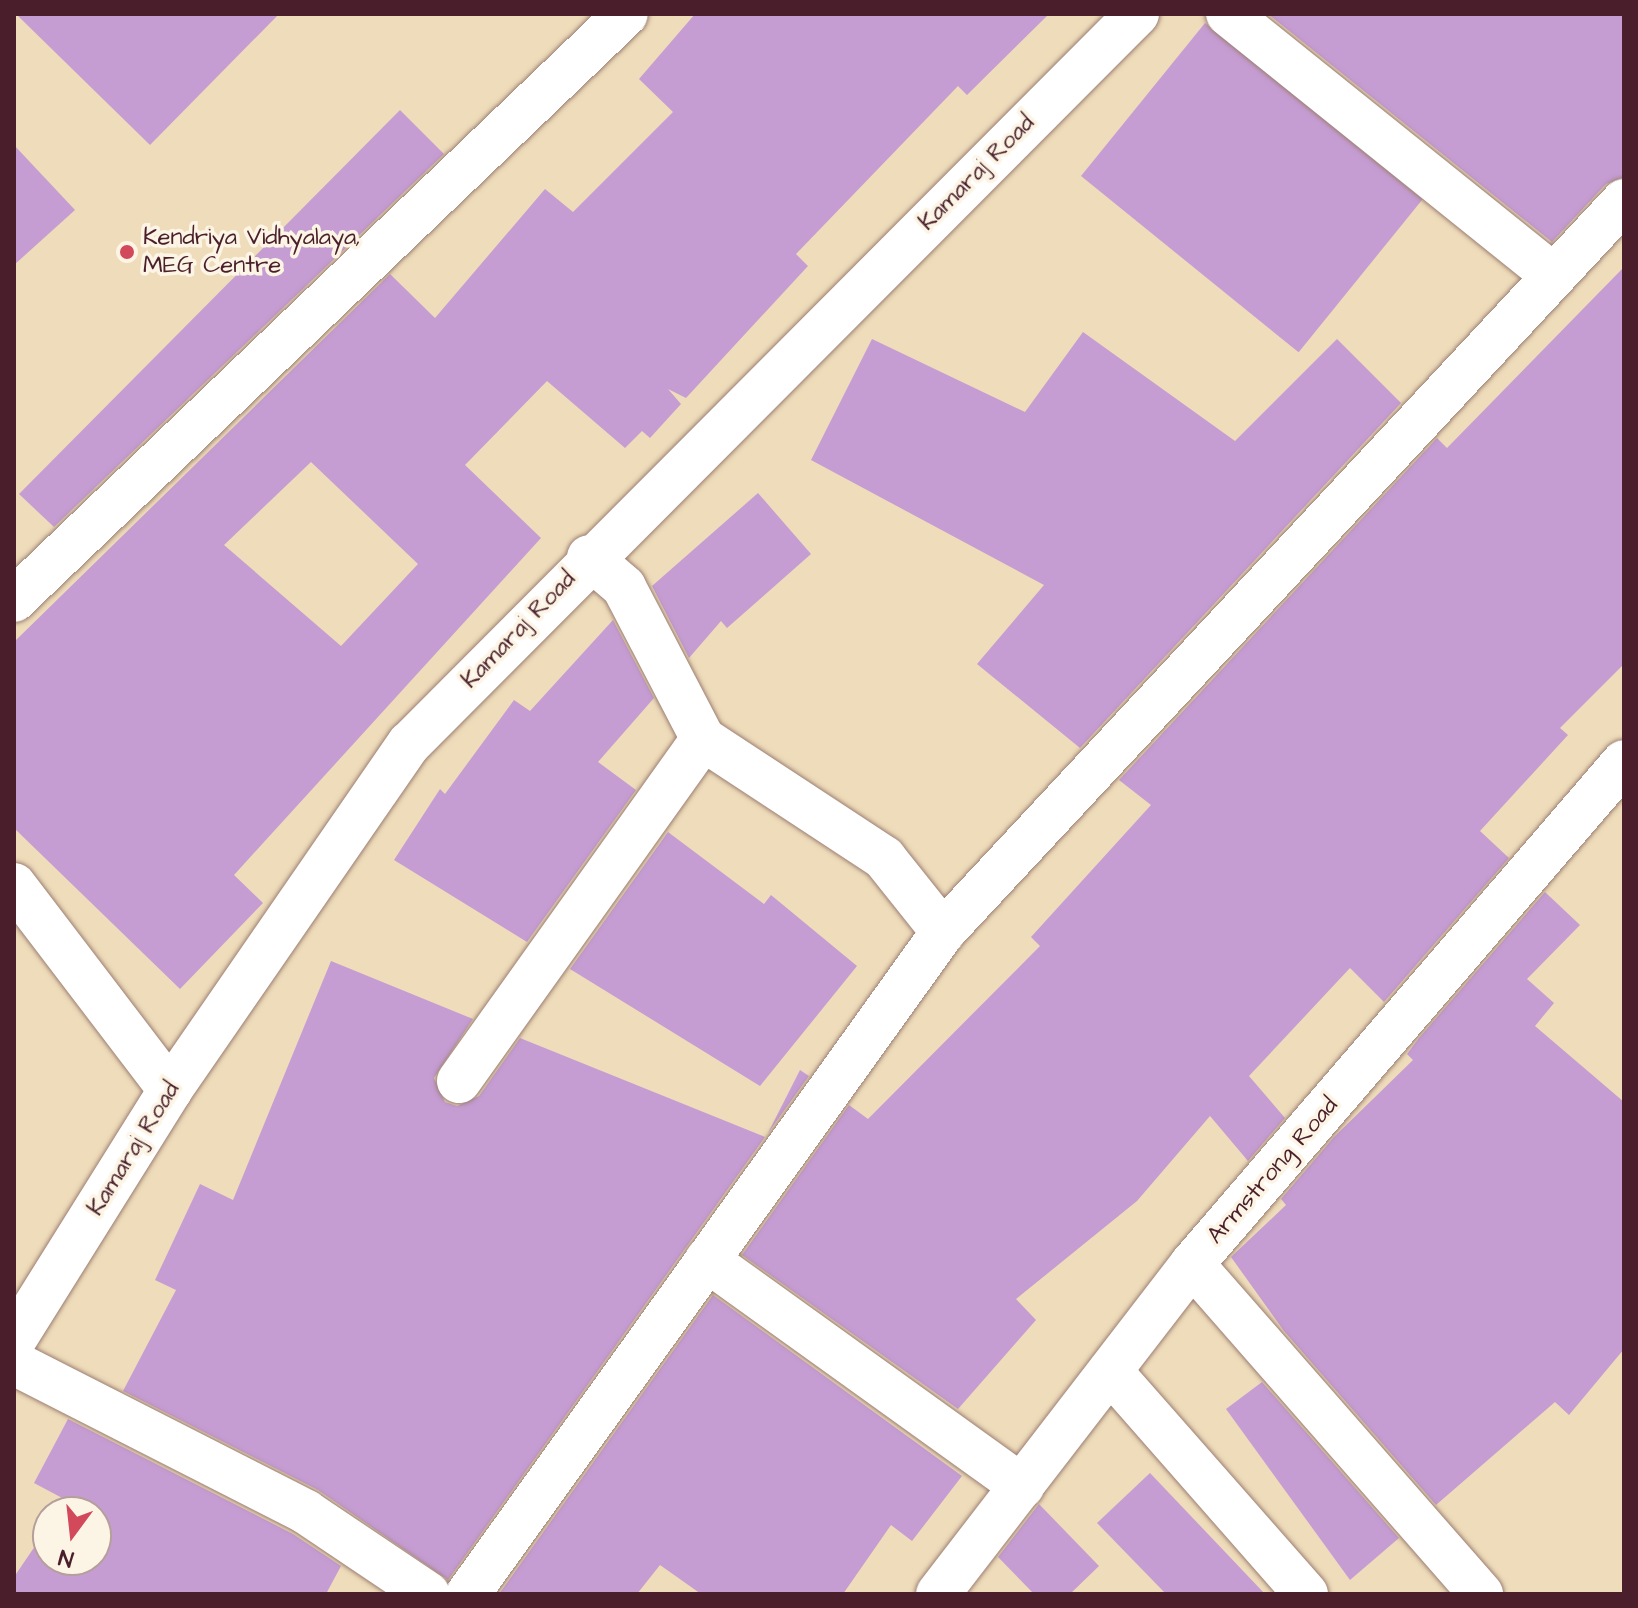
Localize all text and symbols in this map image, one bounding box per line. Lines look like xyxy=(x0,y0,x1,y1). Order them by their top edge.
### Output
street label: Kamaraj Road xyxy=(913,109,1041,237)
place label: Kendriya Vidhyalaya, MEG Centre xyxy=(143,224,361,280)
marker: Kendriya Vidhyalaya, MEG Centre xyxy=(118,243,136,261)
street label: Kamaraj Road xyxy=(456,565,582,695)
street label: Kamaraj Road xyxy=(81,1077,187,1221)
street label: Armstrong Road xyxy=(1201,1092,1345,1250)
north arrow xyxy=(32,1496,112,1576)
text: N xyxy=(56,1541,77,1574)

